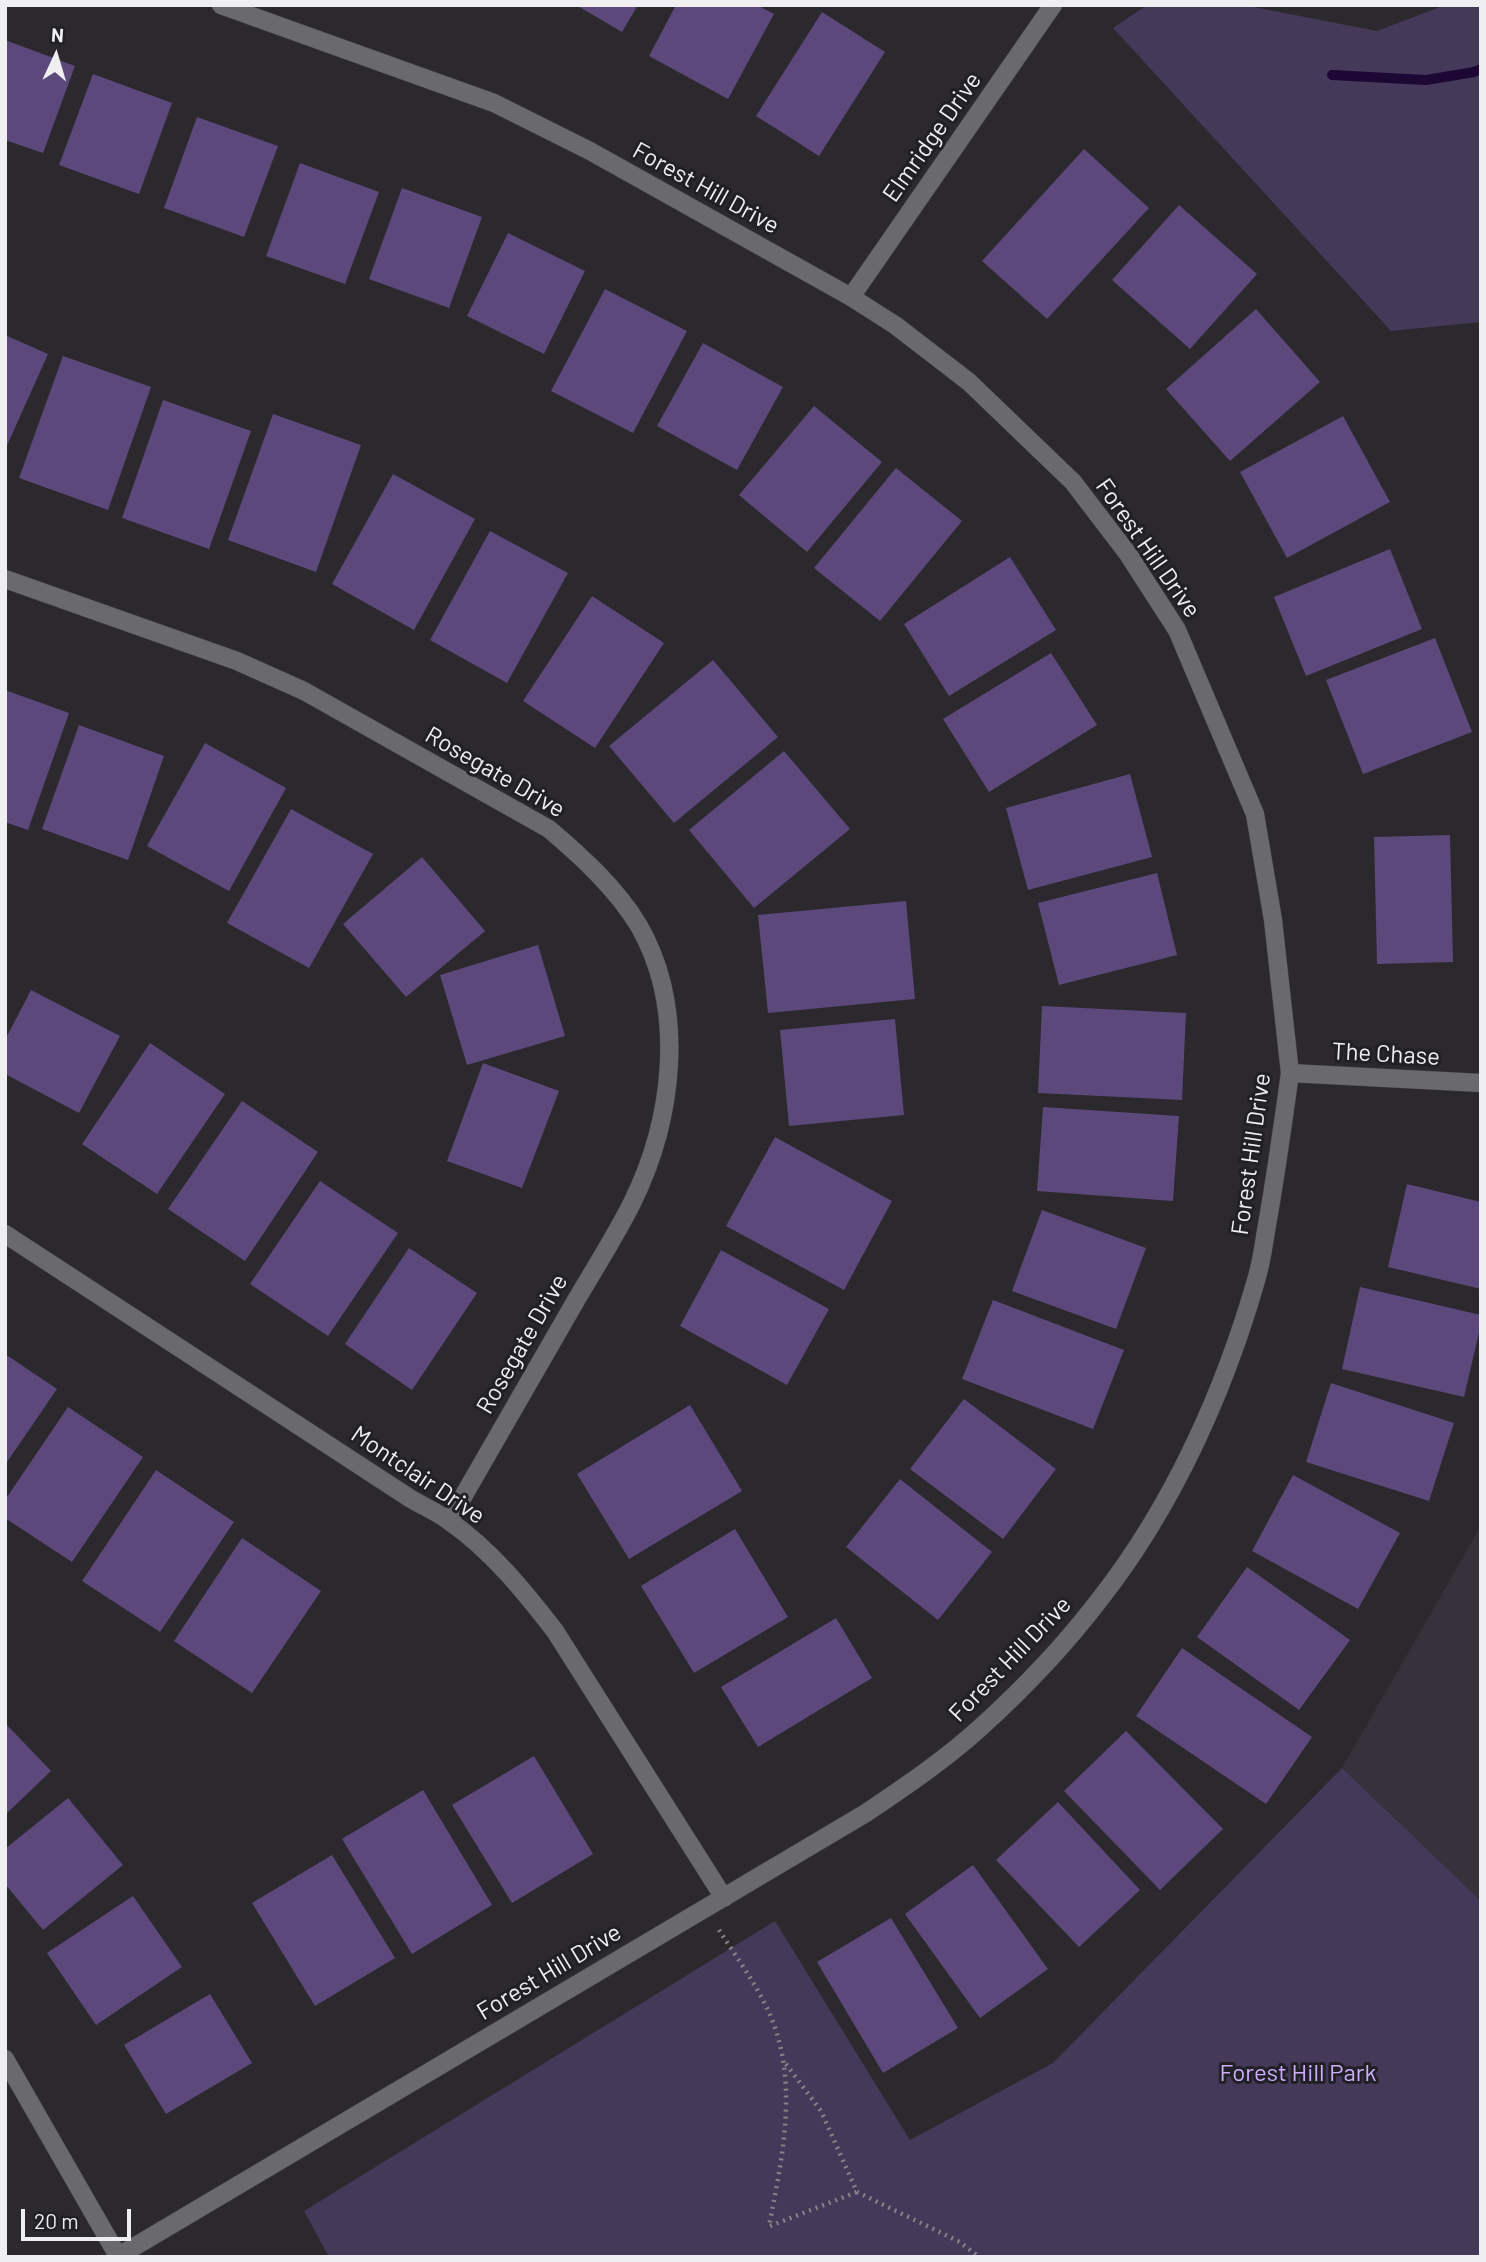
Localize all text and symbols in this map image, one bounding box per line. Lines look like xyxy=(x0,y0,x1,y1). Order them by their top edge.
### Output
north arrow xyxy=(21,21,91,91)
text: N xyxy=(50,23,65,46)
street label: Elmridge Drive xyxy=(877,67,987,207)
street label: Forest Hill Drive xyxy=(628,136,784,240)
street label: Forest Hill Drive xyxy=(1089,473,1207,623)
street label: Rosegate Drive xyxy=(420,720,570,824)
street label: The Chase xyxy=(1331,1037,1441,1071)
street label: Forest Hill Drive xyxy=(1225,1071,1277,1237)
street label: Rosegate Drive xyxy=(470,1269,574,1419)
street label: Montclair Drive xyxy=(346,1420,490,1530)
street label: Forest Hill Drive xyxy=(943,1590,1077,1728)
street label: Forest Hill Drive xyxy=(472,1918,626,2026)
park label: Forest Hill Park xyxy=(1220,2059,1376,2087)
scale bar xyxy=(24,2196,135,2240)
text: 20 m xyxy=(34,2208,79,2233)

